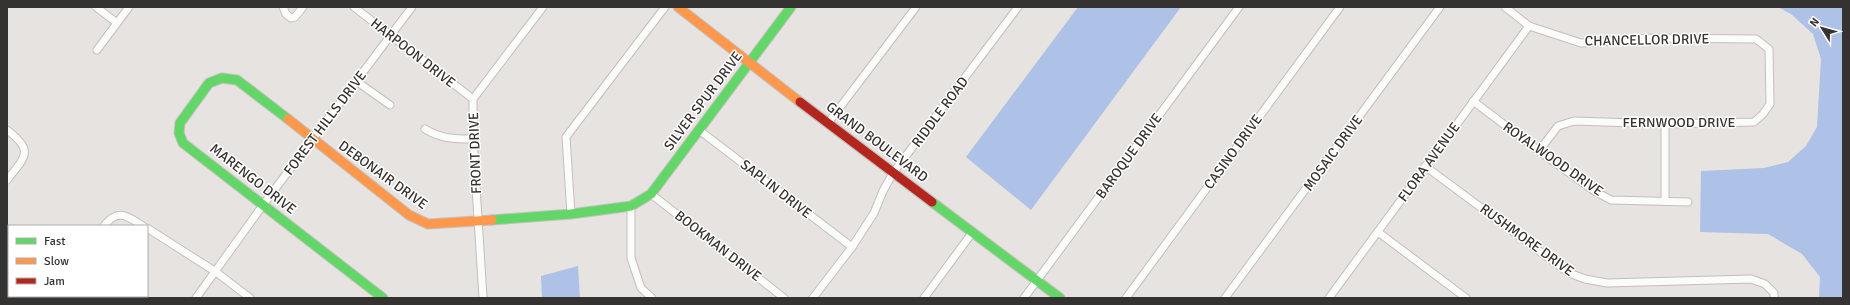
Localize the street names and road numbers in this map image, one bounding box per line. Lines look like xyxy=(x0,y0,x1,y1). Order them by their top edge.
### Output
street label: HARPOON DRIVE xyxy=(367,15,459,91)
street label: CHANCELLOR DRIVE xyxy=(1585,30,1710,50)
street label: SILVER SPUR DRIVE xyxy=(660,48,746,154)
street label: FOREST HILLS DRIVE xyxy=(280,67,370,179)
street label: RIDDLE ROAD xyxy=(908,73,972,151)
street label: GRAND BOULEVARD xyxy=(823,98,931,186)
street label: BAROQUE DRIVE xyxy=(1092,110,1166,202)
street label: CASINO DRIVE xyxy=(1200,111,1266,193)
street label: FRONT DRIVE xyxy=(465,112,485,194)
street label: MOSAIC DRIVE xyxy=(1300,112,1366,194)
street label: FERNWOOD DRIVE xyxy=(1622,114,1736,131)
street label: ROYALWOOD DRIVE xyxy=(1500,118,1606,200)
street label: FLORA AVENUE xyxy=(1394,119,1464,205)
street label: DEBONAIR DRIVE xyxy=(335,137,431,213)
street label: MARENGO DRIVE xyxy=(207,140,299,218)
street label: SAPLIN DRIVE xyxy=(737,156,815,222)
street label: RUSHMORE DRIVE xyxy=(1477,200,1577,280)
street label: BOOKMAN DRIVE xyxy=(671,207,765,285)

